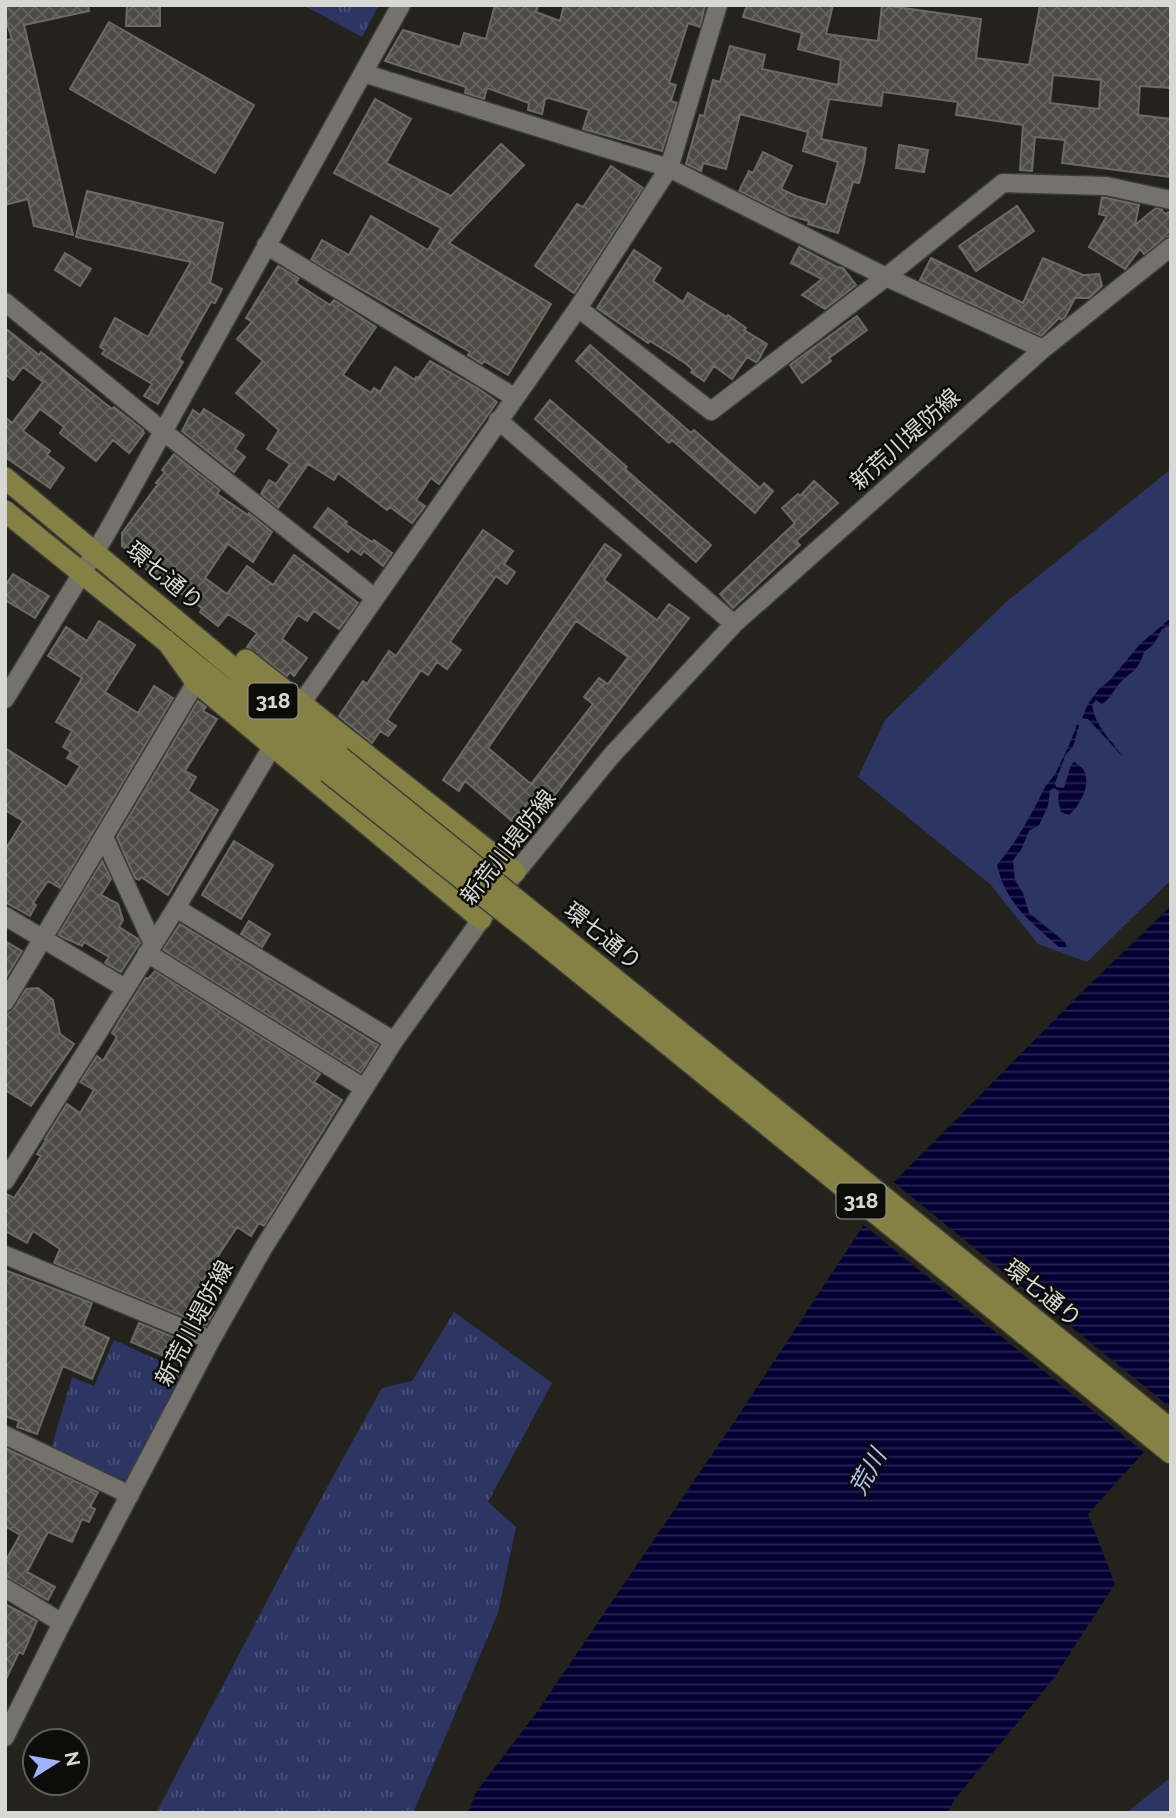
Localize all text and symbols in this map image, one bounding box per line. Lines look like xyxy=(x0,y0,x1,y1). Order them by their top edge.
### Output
street label: 新荒川堤防線 xyxy=(844,382,965,495)
street label: 環七通り xyxy=(121,536,209,616)
road number: 318 xyxy=(248,684,298,718)
street label: 新荒川堤防線 xyxy=(454,784,561,909)
street label: 環七通り xyxy=(559,896,648,975)
road number: 318 xyxy=(836,1184,886,1218)
street label: 環七通り xyxy=(999,1253,1088,1332)
street label: 新荒川堤防線 xyxy=(149,1256,238,1390)
water label: 荒川 xyxy=(843,1441,893,1500)
north arrow xyxy=(21,1727,91,1797)
text: N xyxy=(61,1750,85,1768)

